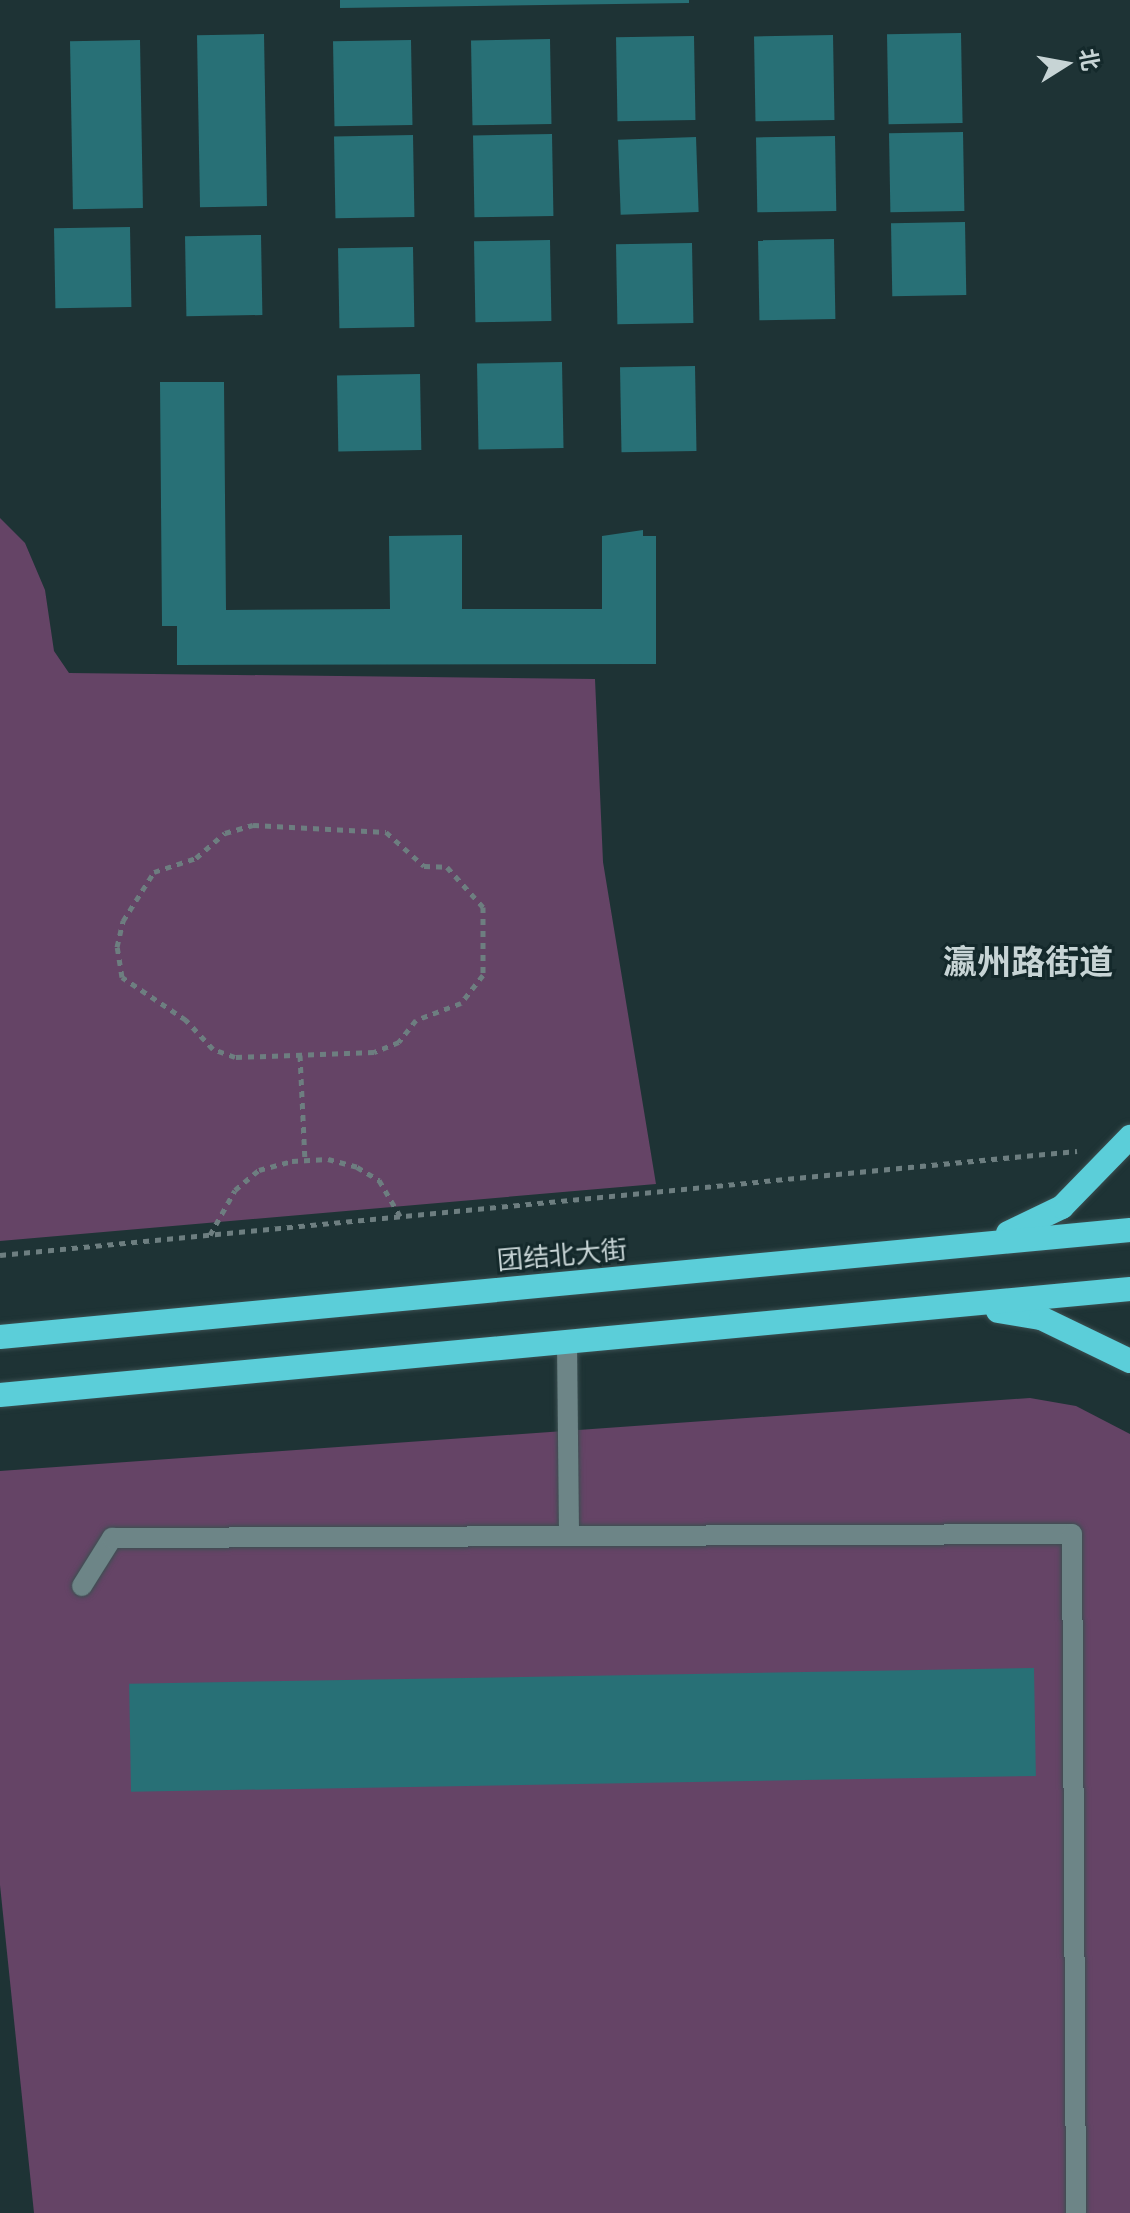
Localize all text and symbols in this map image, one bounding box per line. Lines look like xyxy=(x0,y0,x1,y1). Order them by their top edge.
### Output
north arrow xyxy=(1026,24,1106,104)
text: 北 xyxy=(1076,46,1104,73)
district label: 瀛州路街道 xyxy=(943,942,1113,982)
street label: 团结北大街 xyxy=(496,1234,628,1276)

